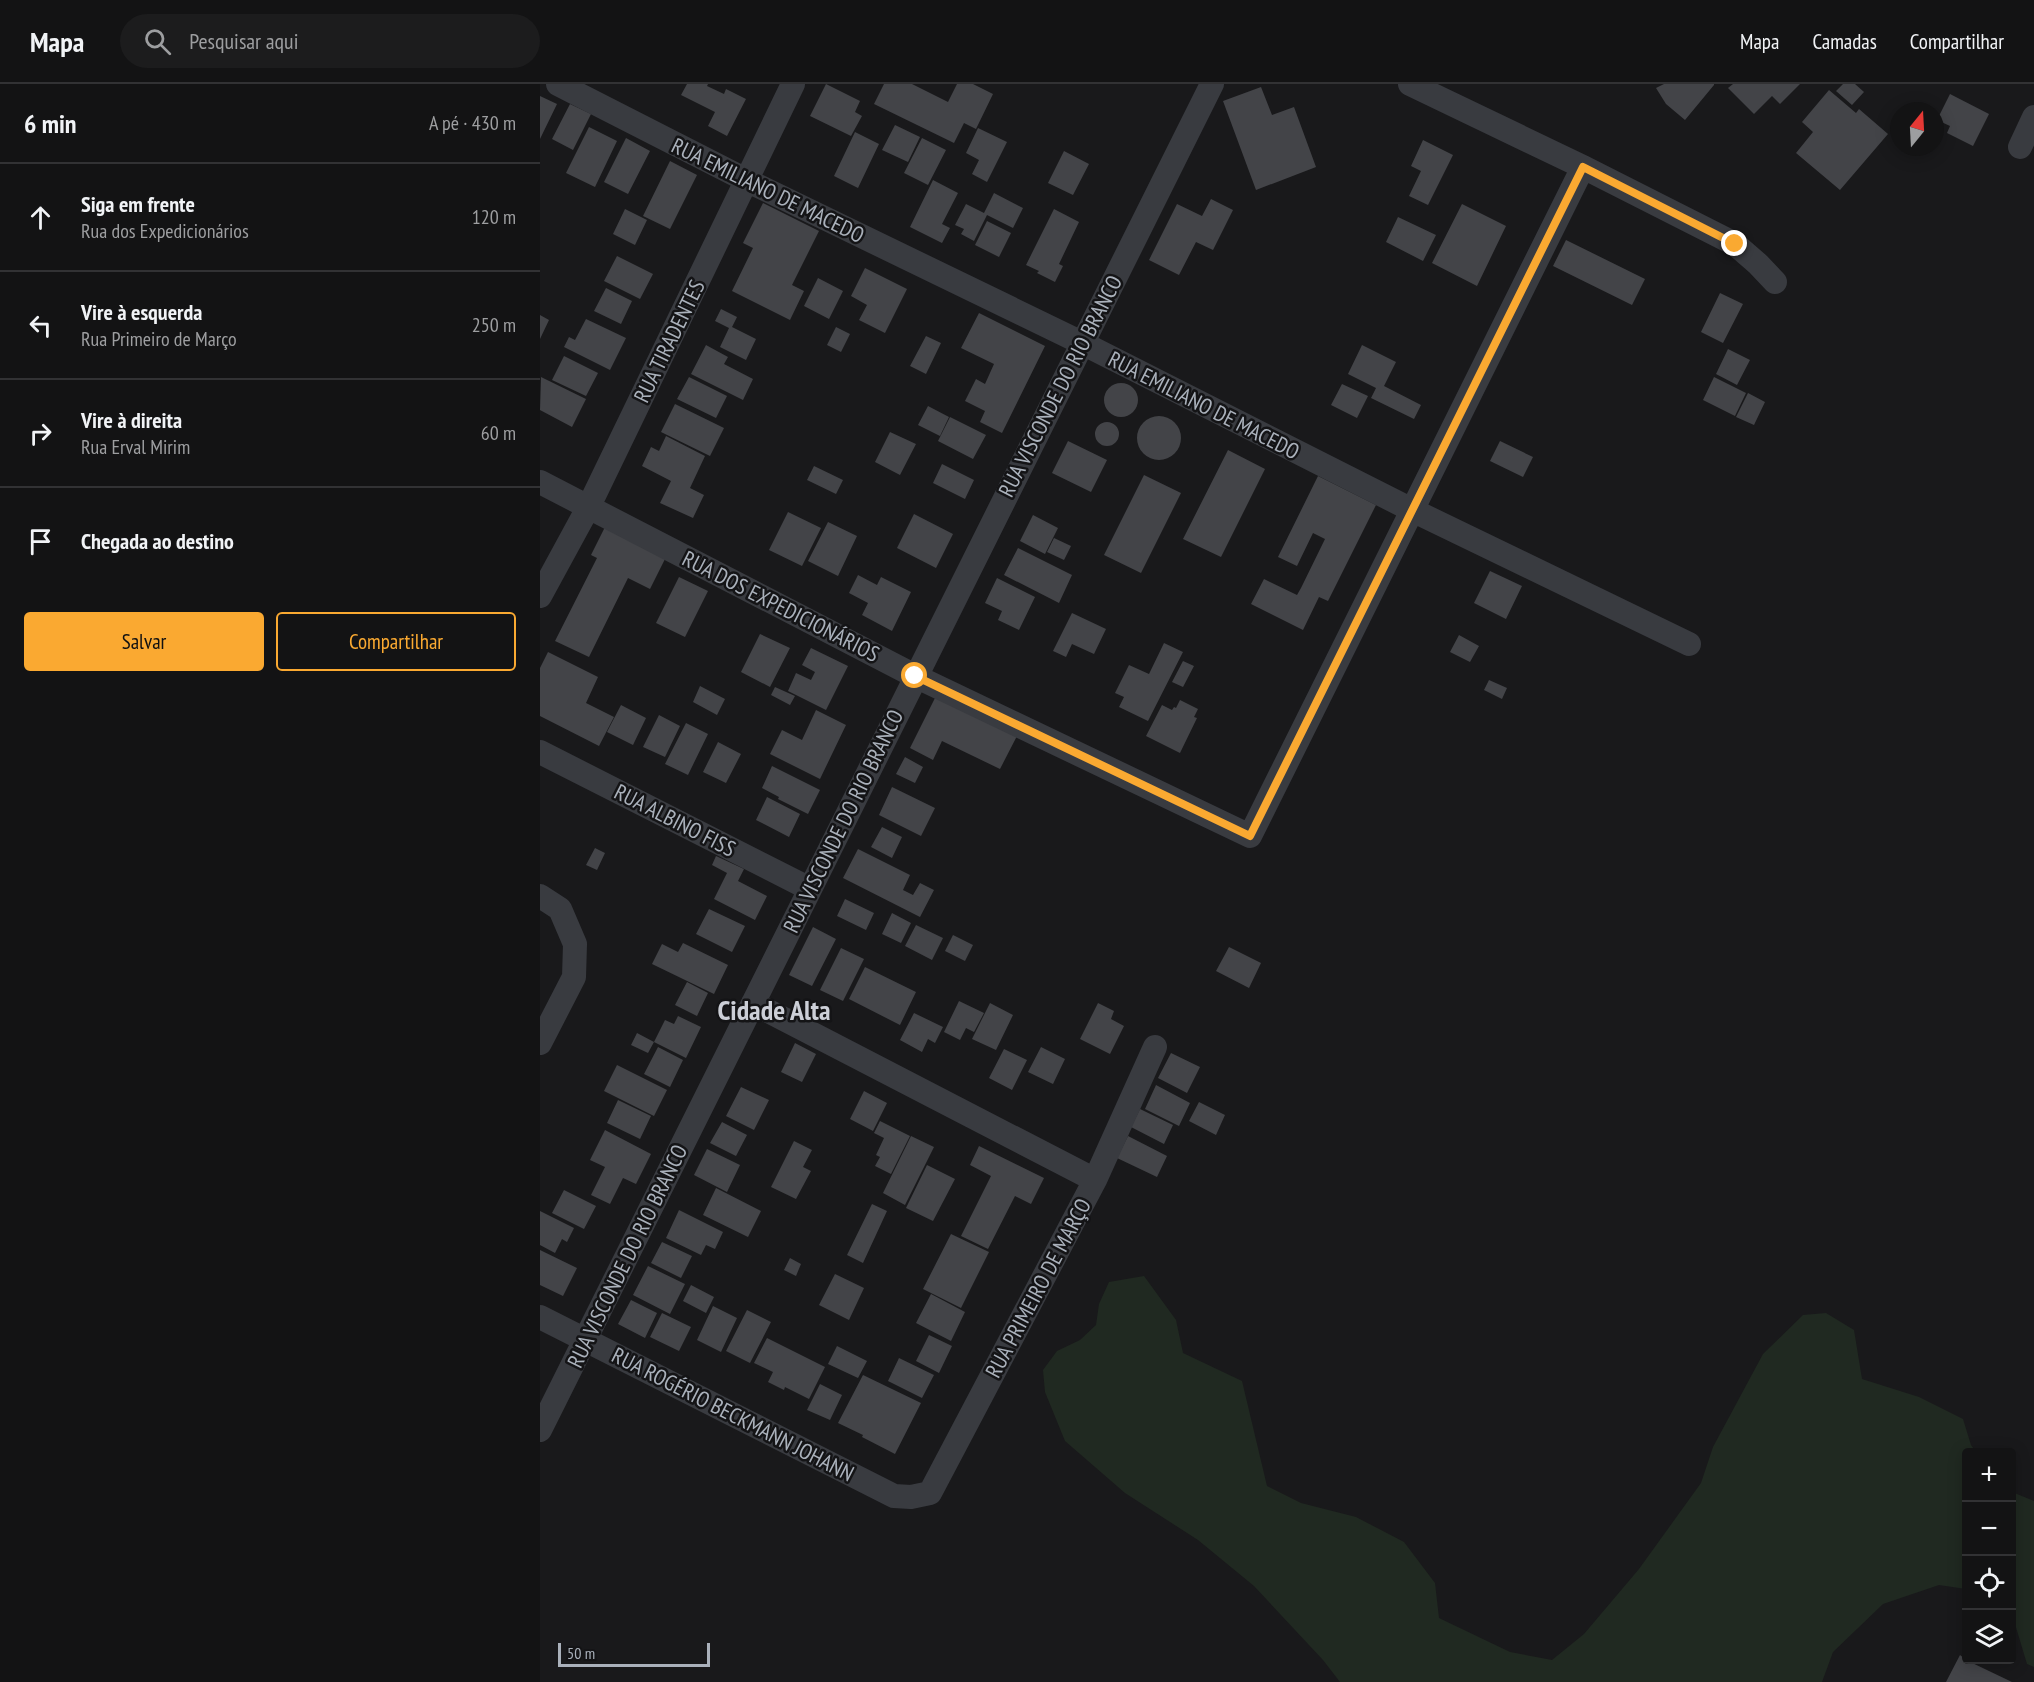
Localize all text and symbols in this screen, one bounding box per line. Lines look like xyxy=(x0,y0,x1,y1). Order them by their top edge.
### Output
search box xyxy=(120,14,540,68)
text: Mapa xyxy=(30,23,84,60)
icon: search xyxy=(141,25,174,58)
text: Pesquisar aqui xyxy=(189,27,298,55)
text: Mapa xyxy=(1740,28,1779,55)
text: Camadas xyxy=(1812,28,1877,55)
text: Compartilhar xyxy=(1910,28,2004,55)
north arrow xyxy=(1890,102,1944,156)
text: 6 min xyxy=(24,107,77,140)
text: A pé · 430 m xyxy=(429,110,516,136)
street label: RUA EMILIANO DE MACEDO xyxy=(667,131,869,249)
text: Siga em frente xyxy=(81,190,195,218)
icon: ahead xyxy=(24,201,57,234)
text: 120 m xyxy=(472,204,516,230)
text: Rua dos Expedicionários xyxy=(81,218,249,244)
route end xyxy=(1721,230,1747,256)
street label: RUA VISCONDE DO RIO BRANCO xyxy=(992,271,1128,501)
street label: RUA TIRADENTES xyxy=(627,275,711,407)
text: Vire à esquerda xyxy=(81,298,202,326)
icon: left xyxy=(24,309,57,342)
text: 250 m xyxy=(472,312,516,338)
text: Rua Primeiro de Março xyxy=(81,326,237,352)
street label: RUA EMILIANO DE MACEDO xyxy=(1104,345,1304,465)
text: Vire à direita xyxy=(81,406,182,434)
icon: right xyxy=(24,417,57,450)
text: 60 m xyxy=(481,420,516,446)
text: Rua Erval Mirim xyxy=(81,434,190,460)
icon: arrive xyxy=(24,525,57,558)
text: Chegada ao destino xyxy=(81,527,234,555)
street label: RUA DOS EXPEDICIONÁRIOS xyxy=(678,544,884,668)
button: Salvar xyxy=(24,612,264,671)
button: Compartilhar xyxy=(276,612,516,671)
route start xyxy=(901,662,927,688)
street label: RUA VISCONDE DO RIO BRANCO xyxy=(777,705,909,937)
street label: RUA ALBINO FISS xyxy=(610,777,740,863)
district label: Cidade Alta xyxy=(718,991,830,1028)
street label: RUA VISCONDE DO RIO BRANCO xyxy=(561,1140,693,1372)
street label: RUA PRIMEIRO DE MARÇO xyxy=(979,1194,1097,1382)
street label: RUA ROGÉRIO BECKMANN JOHANN xyxy=(607,1341,859,1487)
map controls xyxy=(1962,1448,2016,1664)
button: + xyxy=(1962,1448,2016,1502)
button: − xyxy=(1962,1502,2016,1556)
button: locate xyxy=(1962,1556,2016,1610)
button: layers xyxy=(1962,1610,2016,1664)
scale bar xyxy=(558,1640,710,1668)
text: 50 m xyxy=(567,1643,595,1663)

